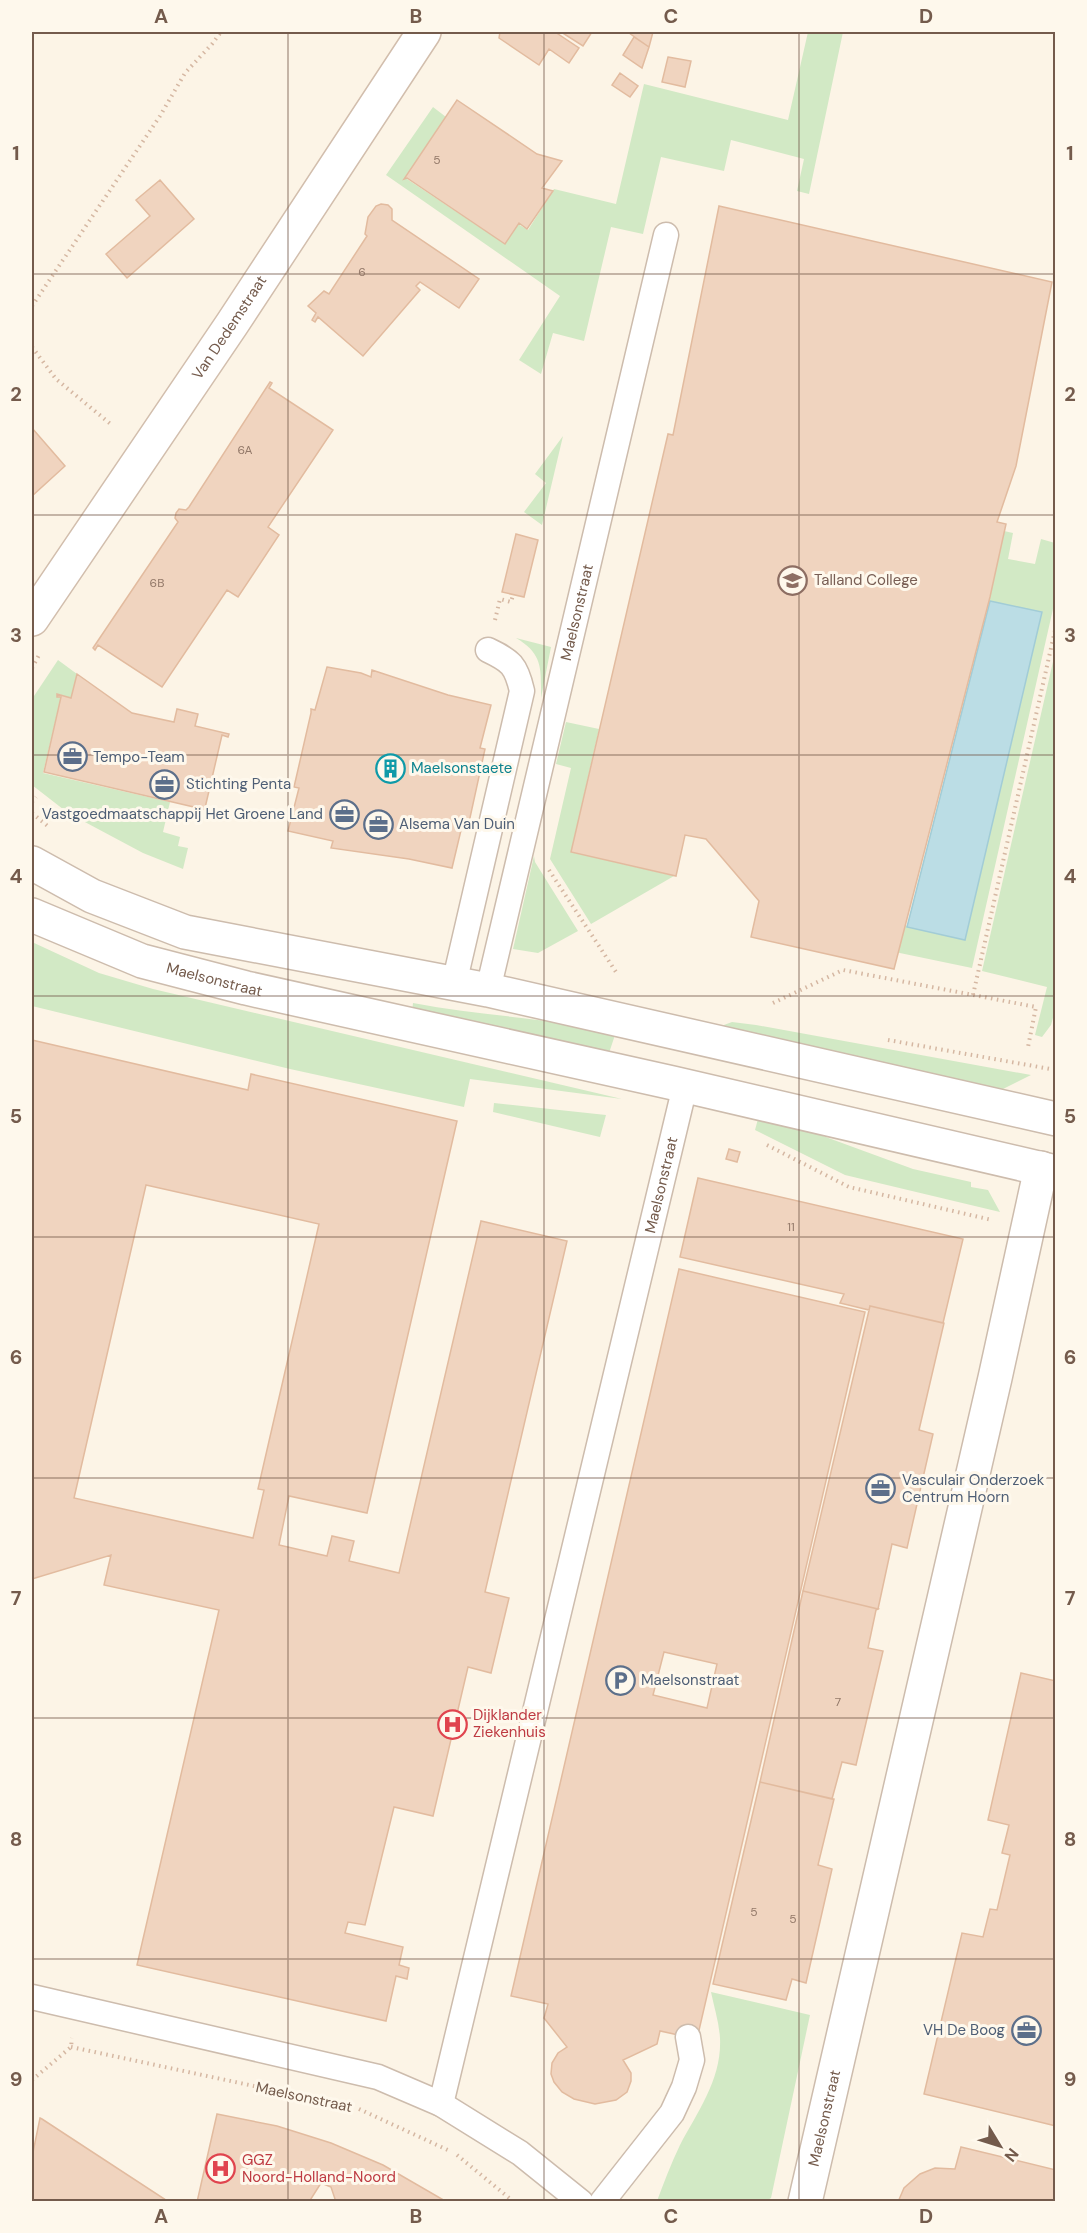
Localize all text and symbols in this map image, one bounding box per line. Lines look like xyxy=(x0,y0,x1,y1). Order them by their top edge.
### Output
text: A xyxy=(154,3,168,29)
text: B xyxy=(410,3,422,29)
text: C xyxy=(664,3,678,29)
text: D xyxy=(919,3,933,29)
text: 1 xyxy=(12,140,20,166)
text: 1 xyxy=(1066,140,1074,166)
house number: 5 xyxy=(433,152,441,168)
house number: 6 xyxy=(358,264,366,280)
street label: Van Dedemstraat xyxy=(187,272,271,383)
text: 2 xyxy=(10,381,22,407)
text: 2 xyxy=(1064,381,1076,407)
house number: 6A xyxy=(237,442,253,458)
street label: Maelsonstraat xyxy=(556,562,598,663)
school or university icon: Talland College xyxy=(777,564,809,596)
place label: Talland College xyxy=(814,570,918,590)
house number: 6B xyxy=(150,575,164,591)
text: 3 xyxy=(10,622,22,648)
text: 3 xyxy=(1064,622,1076,648)
office icon: Tempo-Team xyxy=(56,741,88,773)
place label: Tempo-Team xyxy=(93,747,185,767)
building icon: Maelsonstaete xyxy=(374,752,406,784)
place label: Maelsonstaete xyxy=(411,758,512,778)
office icon: Stichting Penta xyxy=(149,768,181,800)
place label: Stichting Penta xyxy=(186,774,291,794)
office icon: Vastgoedmaatschappij Het Groene Land xyxy=(328,798,360,830)
place label: Vastgoedmaatschappij Het Groene Land xyxy=(42,804,323,824)
office icon: Alsema Van Duin xyxy=(362,808,394,840)
place label: Alsema Van Duin xyxy=(399,814,515,834)
text: 4 xyxy=(10,863,23,889)
text: 4 xyxy=(1064,863,1077,889)
street label: Maelsonstraat xyxy=(164,958,264,1001)
text: 5 xyxy=(10,1103,22,1129)
text: 5 xyxy=(1064,1103,1076,1129)
street label: Maelsonstraat xyxy=(640,1135,682,1235)
house number: 11 xyxy=(787,1219,795,1235)
text: 6 xyxy=(10,1344,22,1370)
text: 6 xyxy=(1064,1344,1076,1370)
place label: Vasculair Onderzoek Centrum Hoorn xyxy=(902,1470,1045,1507)
office icon: Vasculair Onderzoek Centrum Hoorn xyxy=(865,1473,897,1505)
text: 7 xyxy=(11,1585,22,1611)
text: 7 xyxy=(1065,1585,1076,1611)
parking icon: Maelsonstraat xyxy=(604,1664,636,1696)
place label: Maelsonstraat xyxy=(641,1670,739,1690)
house number: 7 xyxy=(835,1694,841,1710)
place label: Dijklander Ziekenhuis xyxy=(473,1705,546,1742)
hospital icon: Dijklander Ziekenhuis xyxy=(436,1708,468,1740)
text: 8 xyxy=(10,1826,22,1852)
text: 8 xyxy=(1064,1826,1076,1852)
house number: 5 xyxy=(750,1904,758,1920)
house number: 5 xyxy=(789,1911,797,1927)
office icon: VH De Boog xyxy=(1010,2014,1042,2046)
place label: VH De Boog xyxy=(923,2020,1005,2040)
text: 9 xyxy=(10,2066,22,2092)
text: 9 xyxy=(1064,2066,1076,2092)
street label: Maelsonstraat xyxy=(804,2068,845,2168)
street label: Maelsonstraat xyxy=(254,2077,354,2117)
north arrow xyxy=(970,2116,1030,2176)
text: N xyxy=(1000,2144,1023,2166)
place label: GGZ Noord-Holland-Noord xyxy=(242,2150,396,2187)
hospital icon: GGZ Noord-Holland-Noord xyxy=(205,2153,237,2185)
text: A xyxy=(154,2203,168,2229)
text: B xyxy=(410,2203,422,2229)
text: C xyxy=(664,2203,678,2229)
text: D xyxy=(919,2203,933,2229)

